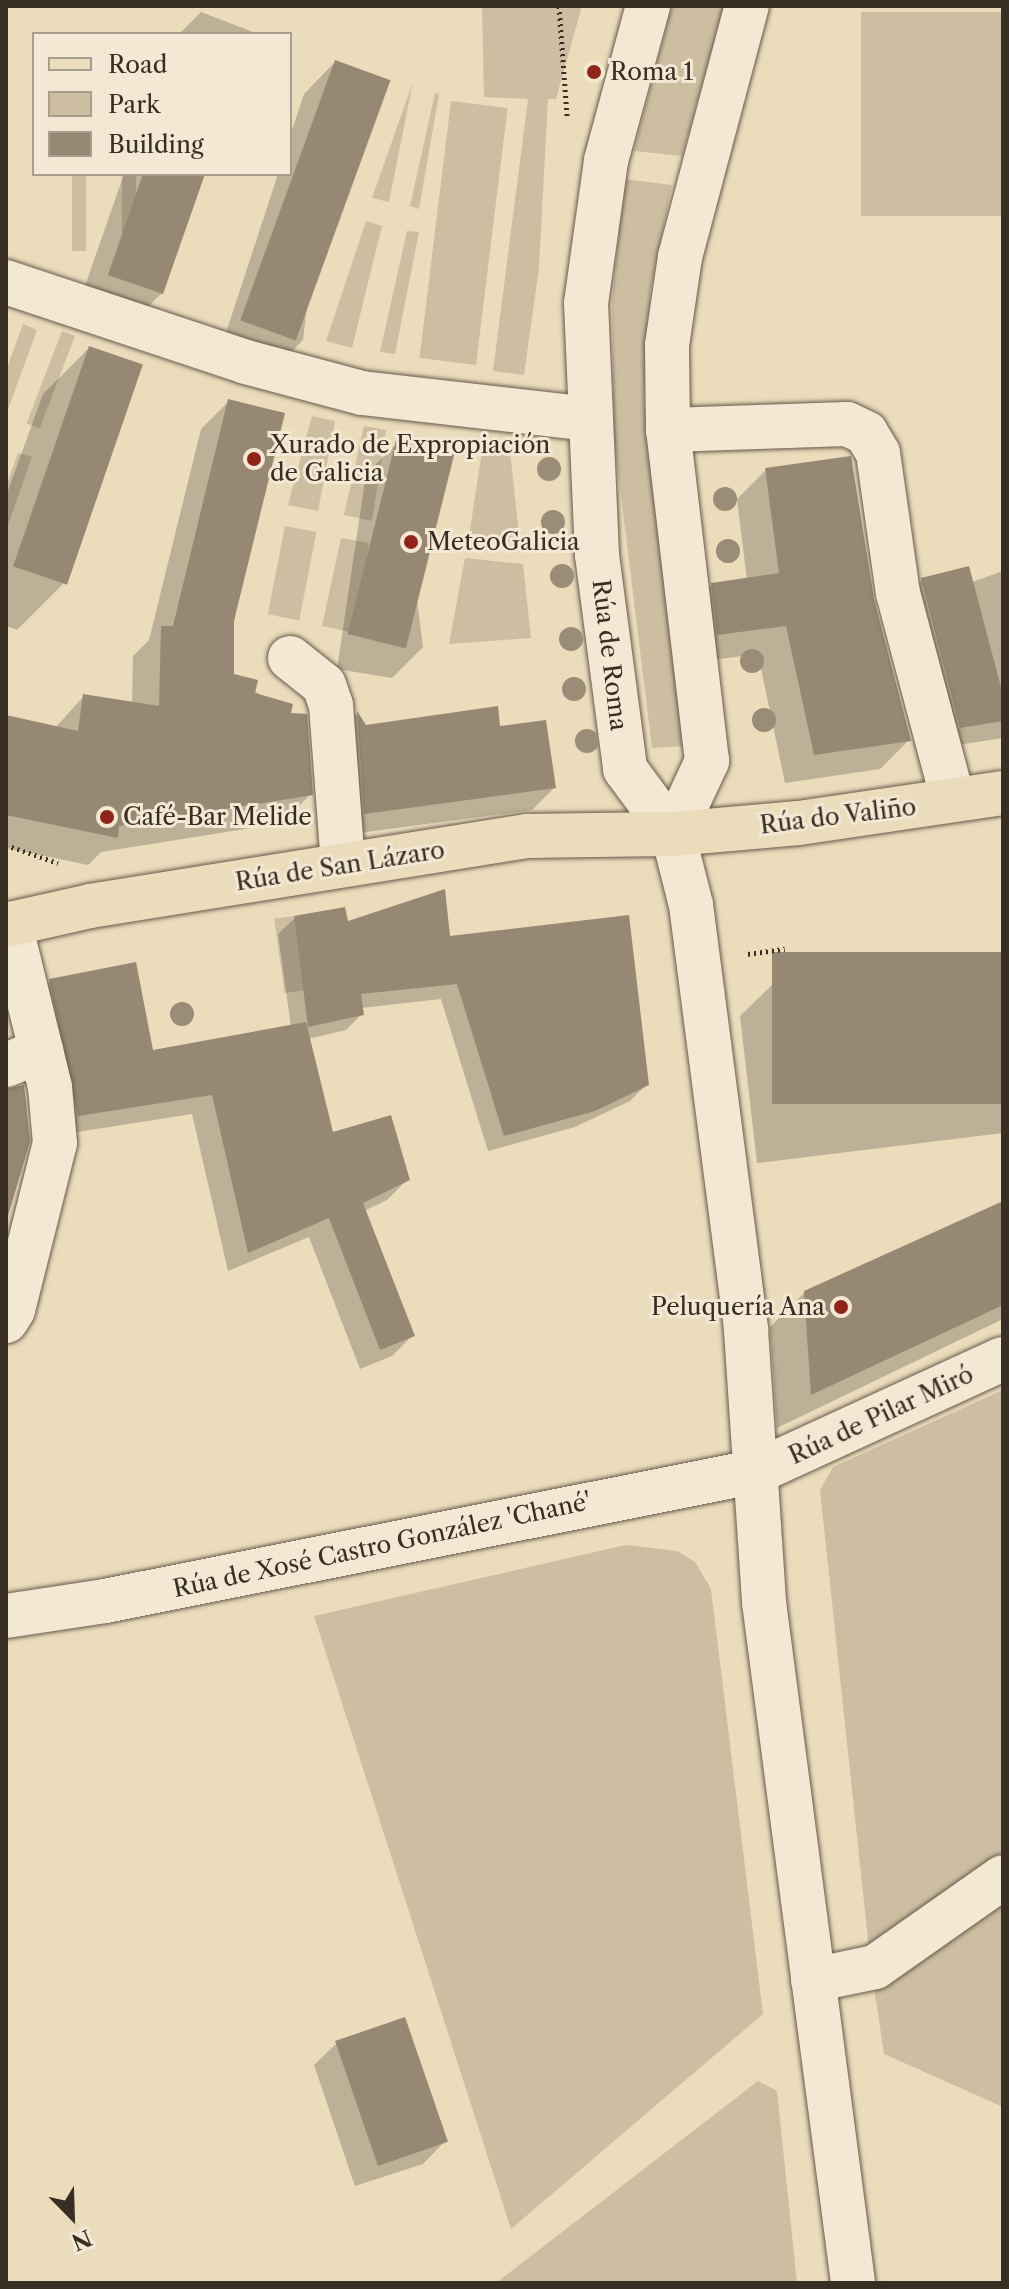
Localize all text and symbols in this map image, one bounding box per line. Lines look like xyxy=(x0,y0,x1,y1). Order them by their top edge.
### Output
legend xyxy=(32,32,292,176)
text: Road xyxy=(108,50,167,79)
place label: Roma 1 xyxy=(610,58,694,86)
marker: Roma 1 xyxy=(585,63,603,81)
text: Park xyxy=(108,90,160,119)
text: Building xyxy=(108,130,204,159)
place label: Xurado de Expropiación de Galicia xyxy=(270,431,550,487)
marker: Xurado de Expropiación de Galicia xyxy=(245,450,263,468)
place label: MeteoGalicia xyxy=(427,528,580,556)
marker: MeteoGalicia xyxy=(402,533,420,551)
street label: Rúa de Roma xyxy=(586,578,634,732)
street label: Rúa do Valiño xyxy=(758,792,918,840)
place label: Café-Bar Melide xyxy=(123,803,312,831)
marker: Café-Bar Melide xyxy=(98,808,116,826)
street label: Rúa de San Lázaro xyxy=(233,835,447,897)
place label: Peluquería Ana xyxy=(650,1293,825,1321)
marker: Peluquería Ana xyxy=(832,1298,850,1316)
street label: Rúa de Pilar Miró xyxy=(784,1359,978,1471)
street label: Rúa de Xosé Castro González 'Chané' xyxy=(170,1486,594,1604)
north arrow xyxy=(32,2177,112,2257)
text: N xyxy=(67,2223,96,2256)

